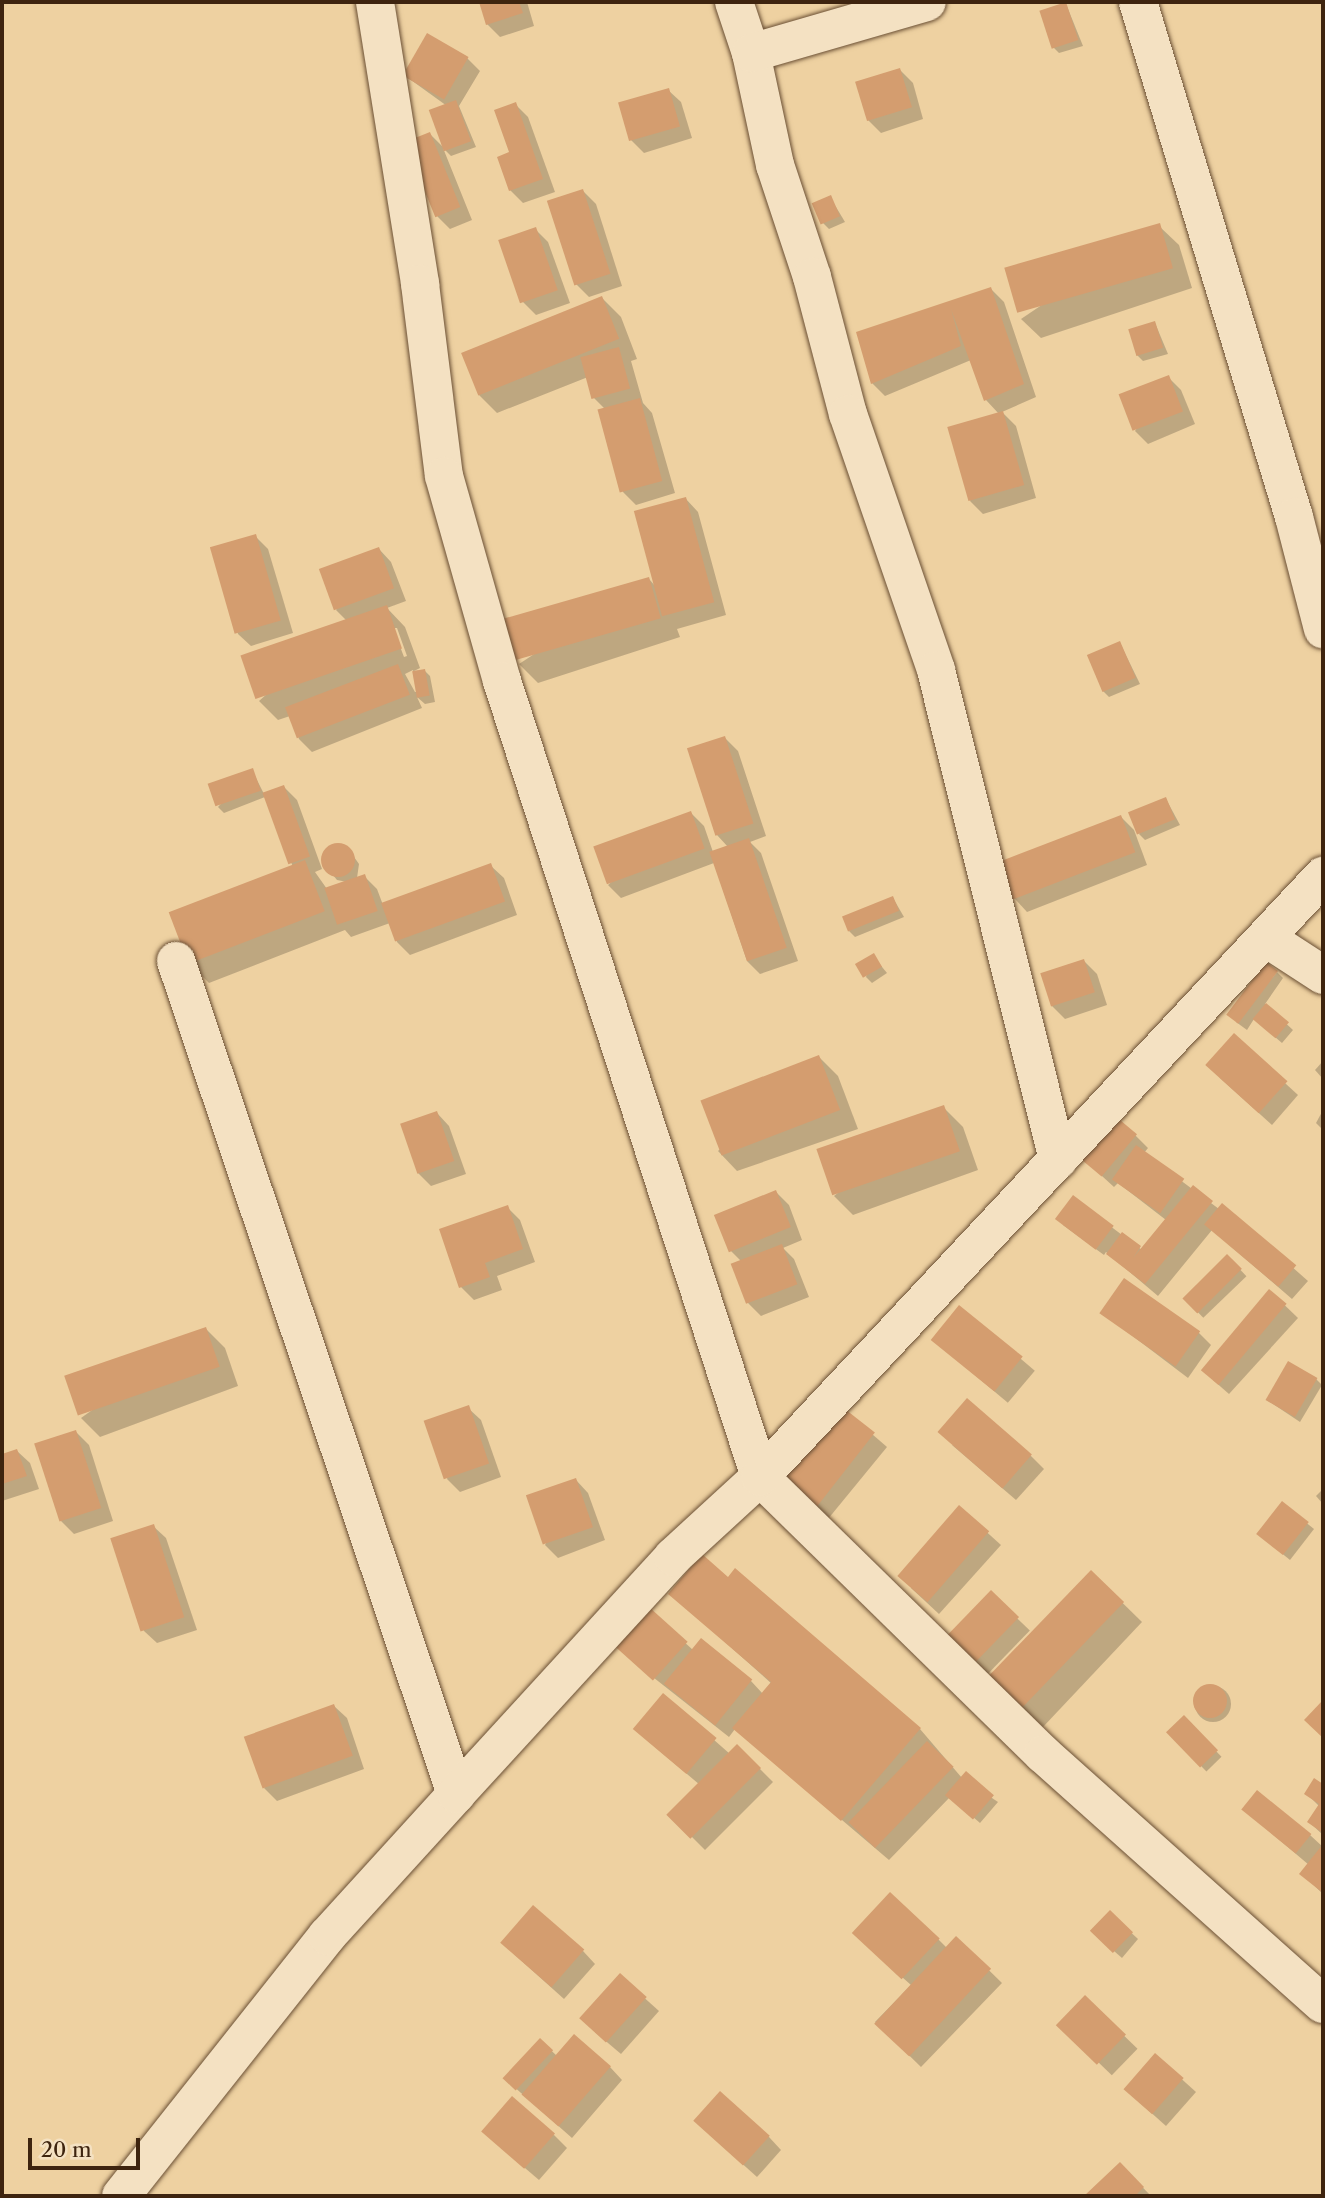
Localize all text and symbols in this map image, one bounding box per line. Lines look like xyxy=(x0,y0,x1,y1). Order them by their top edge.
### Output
scale bar xyxy=(32,2124,144,2168)
text: 20 m xyxy=(41,2137,92,2162)

